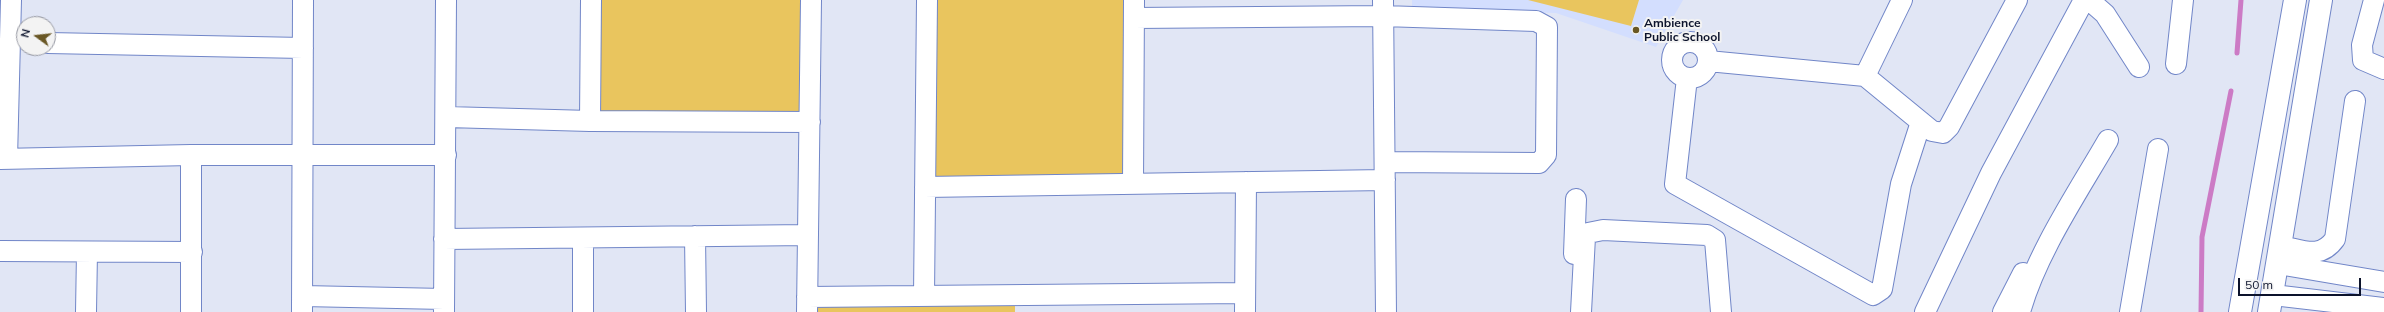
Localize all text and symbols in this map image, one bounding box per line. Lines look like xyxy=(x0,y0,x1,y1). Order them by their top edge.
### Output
north arrow xyxy=(16,16,56,56)
place label: Ambience Public School xyxy=(1644,16,1720,44)
marker: Ambience Public School xyxy=(1631,25,1641,35)
text: N xyxy=(18,27,33,39)
scale bar xyxy=(2240,270,2363,296)
text: 50 m xyxy=(2245,277,2273,292)

